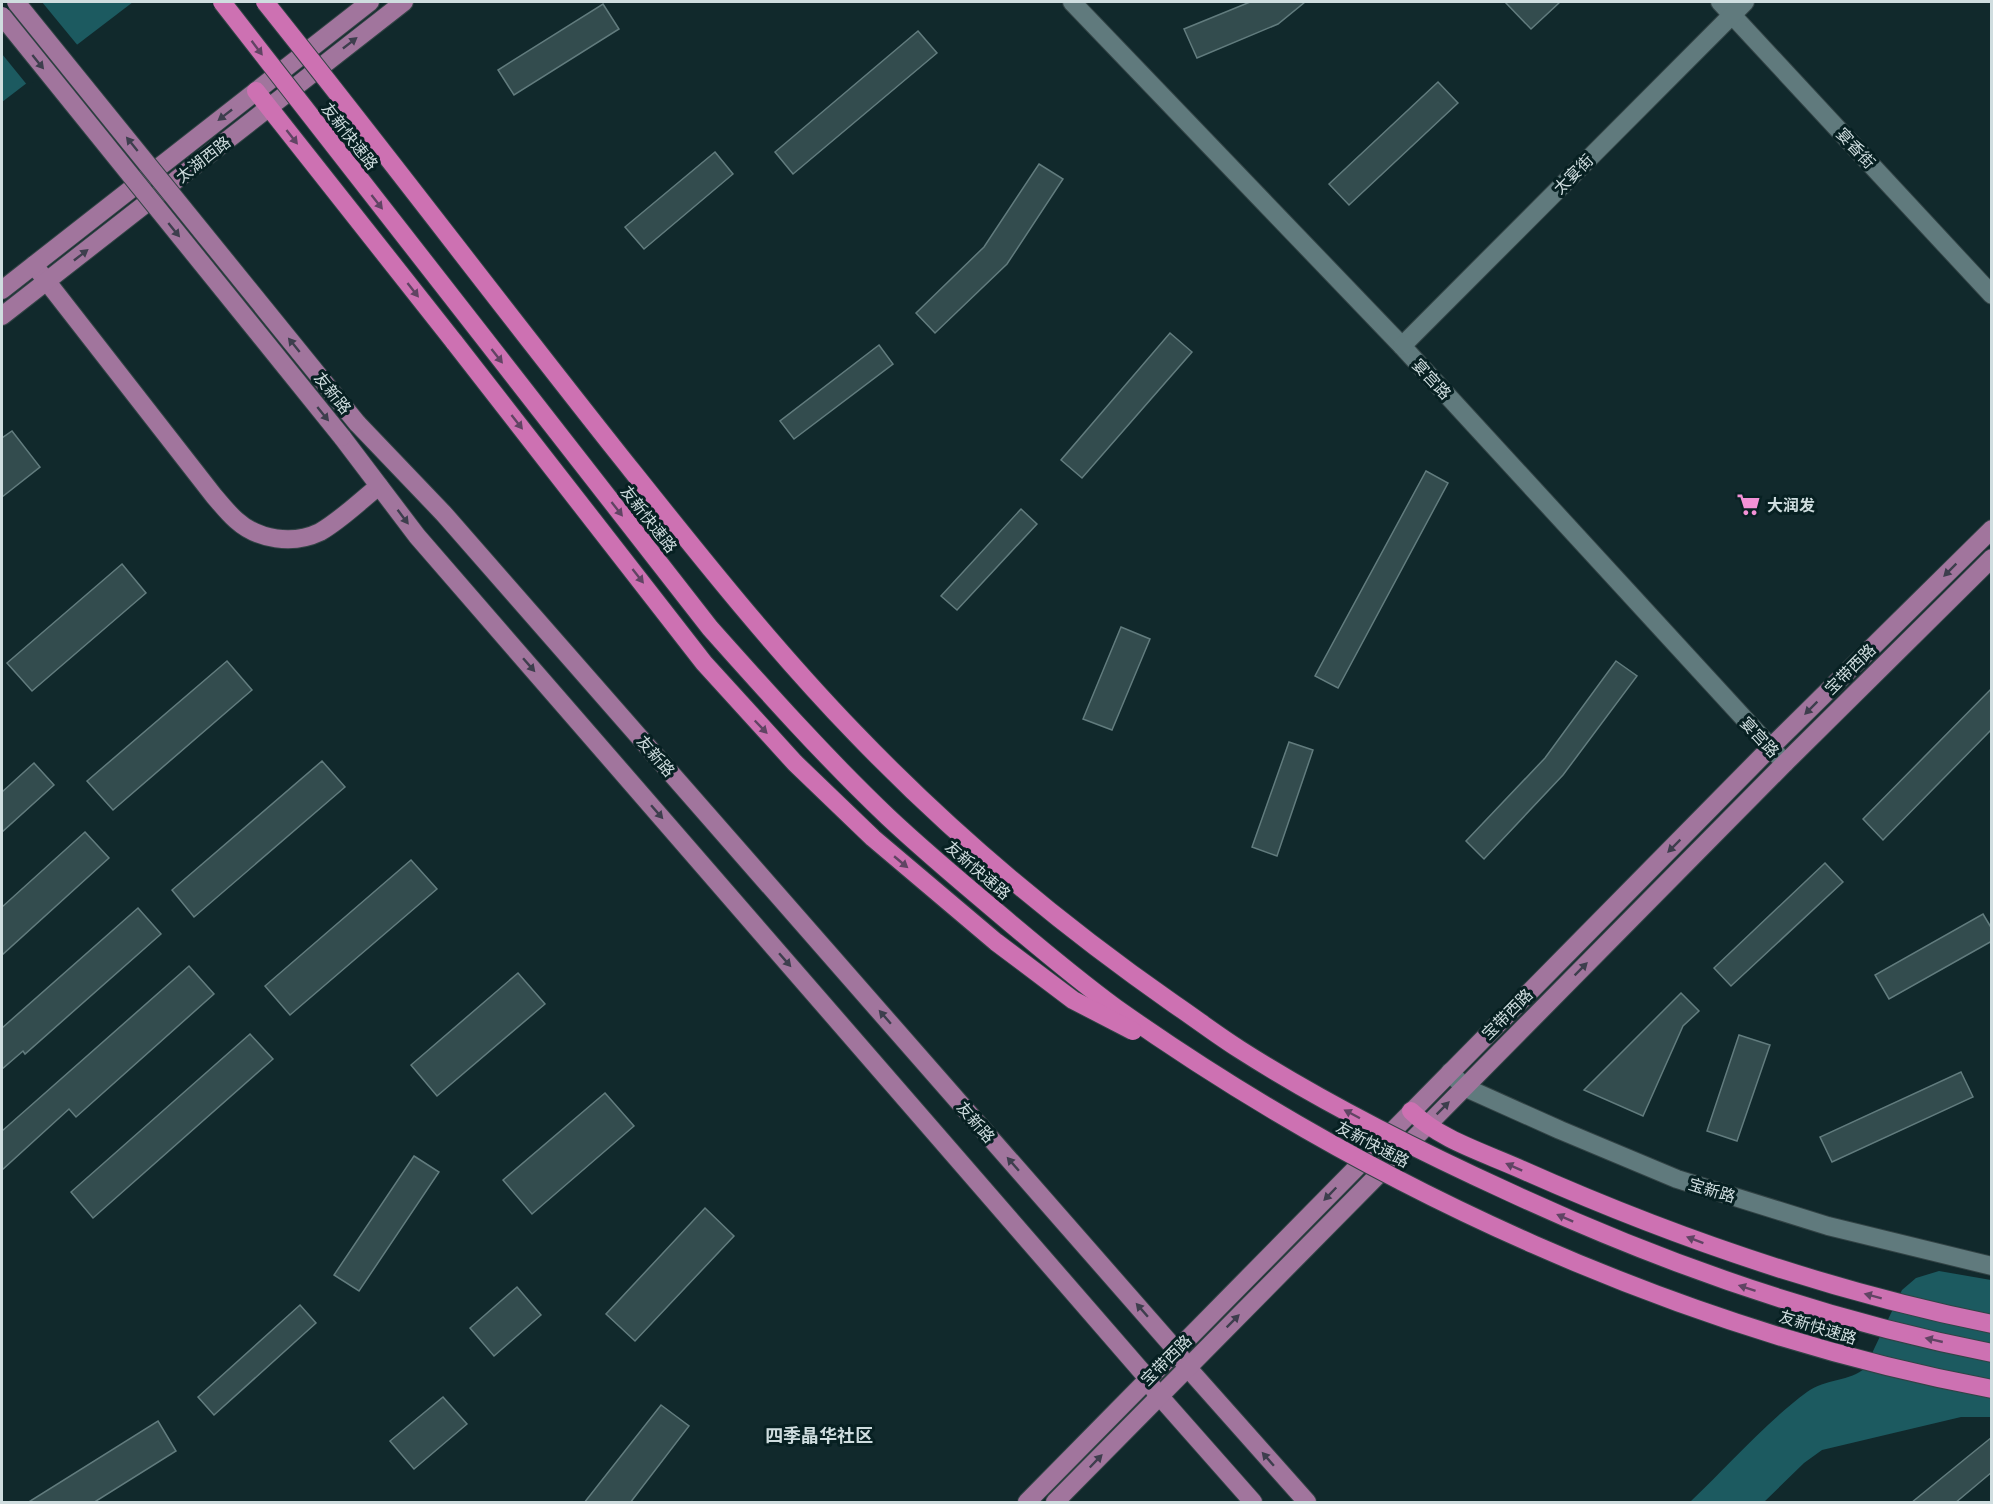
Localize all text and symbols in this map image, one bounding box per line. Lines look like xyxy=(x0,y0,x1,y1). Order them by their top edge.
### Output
one-way arrow xyxy=(342,37,358,49)
one-way arrow xyxy=(251,40,264,56)
one-way arrow xyxy=(32,54,45,70)
street label: 友新快速路 xyxy=(318,98,383,173)
one-way arrow xyxy=(217,109,232,121)
street label: 宴香街 xyxy=(1833,124,1880,172)
one-way arrow xyxy=(286,129,298,144)
street label: 太湖西路 xyxy=(172,131,234,186)
one-way arrow xyxy=(125,136,138,152)
street label: 太宴街 xyxy=(1549,150,1596,197)
one-way arrow xyxy=(370,194,383,210)
one-way arrow xyxy=(168,222,180,237)
one-way arrow xyxy=(73,248,89,261)
one-way arrow xyxy=(406,282,419,298)
one-way arrow xyxy=(288,338,301,353)
one-way arrow xyxy=(490,348,502,363)
street label: 宴宫路 xyxy=(1409,355,1456,403)
street label: 友新路 xyxy=(311,368,356,417)
one-way arrow xyxy=(317,406,330,422)
one-way arrow xyxy=(511,415,523,430)
street label: 友新快速路 xyxy=(617,481,682,556)
supermarket icon: 大润发 xyxy=(1736,492,1762,518)
place label: 大润发 xyxy=(1767,495,1815,514)
one-way arrow xyxy=(611,501,624,517)
one-way arrow xyxy=(396,509,408,524)
one-way arrow xyxy=(1943,563,1957,577)
one-way arrow xyxy=(631,568,643,583)
street label: 宝带西路 xyxy=(1820,639,1879,698)
one-way arrow xyxy=(522,657,535,672)
one-way arrow xyxy=(1805,700,1819,714)
street label: 宴宫路 xyxy=(1737,713,1784,761)
one-way arrow xyxy=(754,719,768,734)
street label: 友新路 xyxy=(633,731,679,780)
one-way arrow xyxy=(650,804,663,819)
street label: 友新快速路 xyxy=(942,836,1015,903)
one-way arrow xyxy=(1667,838,1681,852)
one-way arrow xyxy=(893,855,908,868)
one-way arrow xyxy=(778,952,791,967)
one-way arrow xyxy=(1573,963,1587,977)
street label: 宝带西路 xyxy=(1477,984,1536,1043)
one-way arrow xyxy=(879,1010,892,1025)
street label: 友新路 xyxy=(953,1097,999,1146)
one-way arrow xyxy=(1436,1101,1450,1115)
one-way arrow xyxy=(1343,1110,1360,1119)
street label: 友新快速路 xyxy=(1333,1116,1413,1171)
one-way arrow xyxy=(1007,1157,1020,1172)
one-way arrow xyxy=(1506,1162,1523,1171)
street label: 宝新路 xyxy=(1686,1173,1738,1206)
one-way arrow xyxy=(1323,1186,1337,1201)
one-way arrow xyxy=(1555,1213,1573,1223)
one-way arrow xyxy=(1686,1235,1704,1244)
one-way arrow xyxy=(1737,1283,1755,1292)
one-way arrow xyxy=(1864,1291,1882,1300)
one-way arrow xyxy=(1135,1303,1149,1318)
street label: 友新快速路 xyxy=(1777,1306,1859,1347)
one-way arrow xyxy=(1225,1315,1239,1329)
street label: 宝带西路 xyxy=(1136,1330,1195,1389)
one-way arrow xyxy=(1925,1335,1944,1345)
district label: 四季晶华社区 xyxy=(765,1424,873,1446)
one-way arrow xyxy=(1262,1452,1275,1467)
one-way arrow xyxy=(1089,1453,1103,1468)

